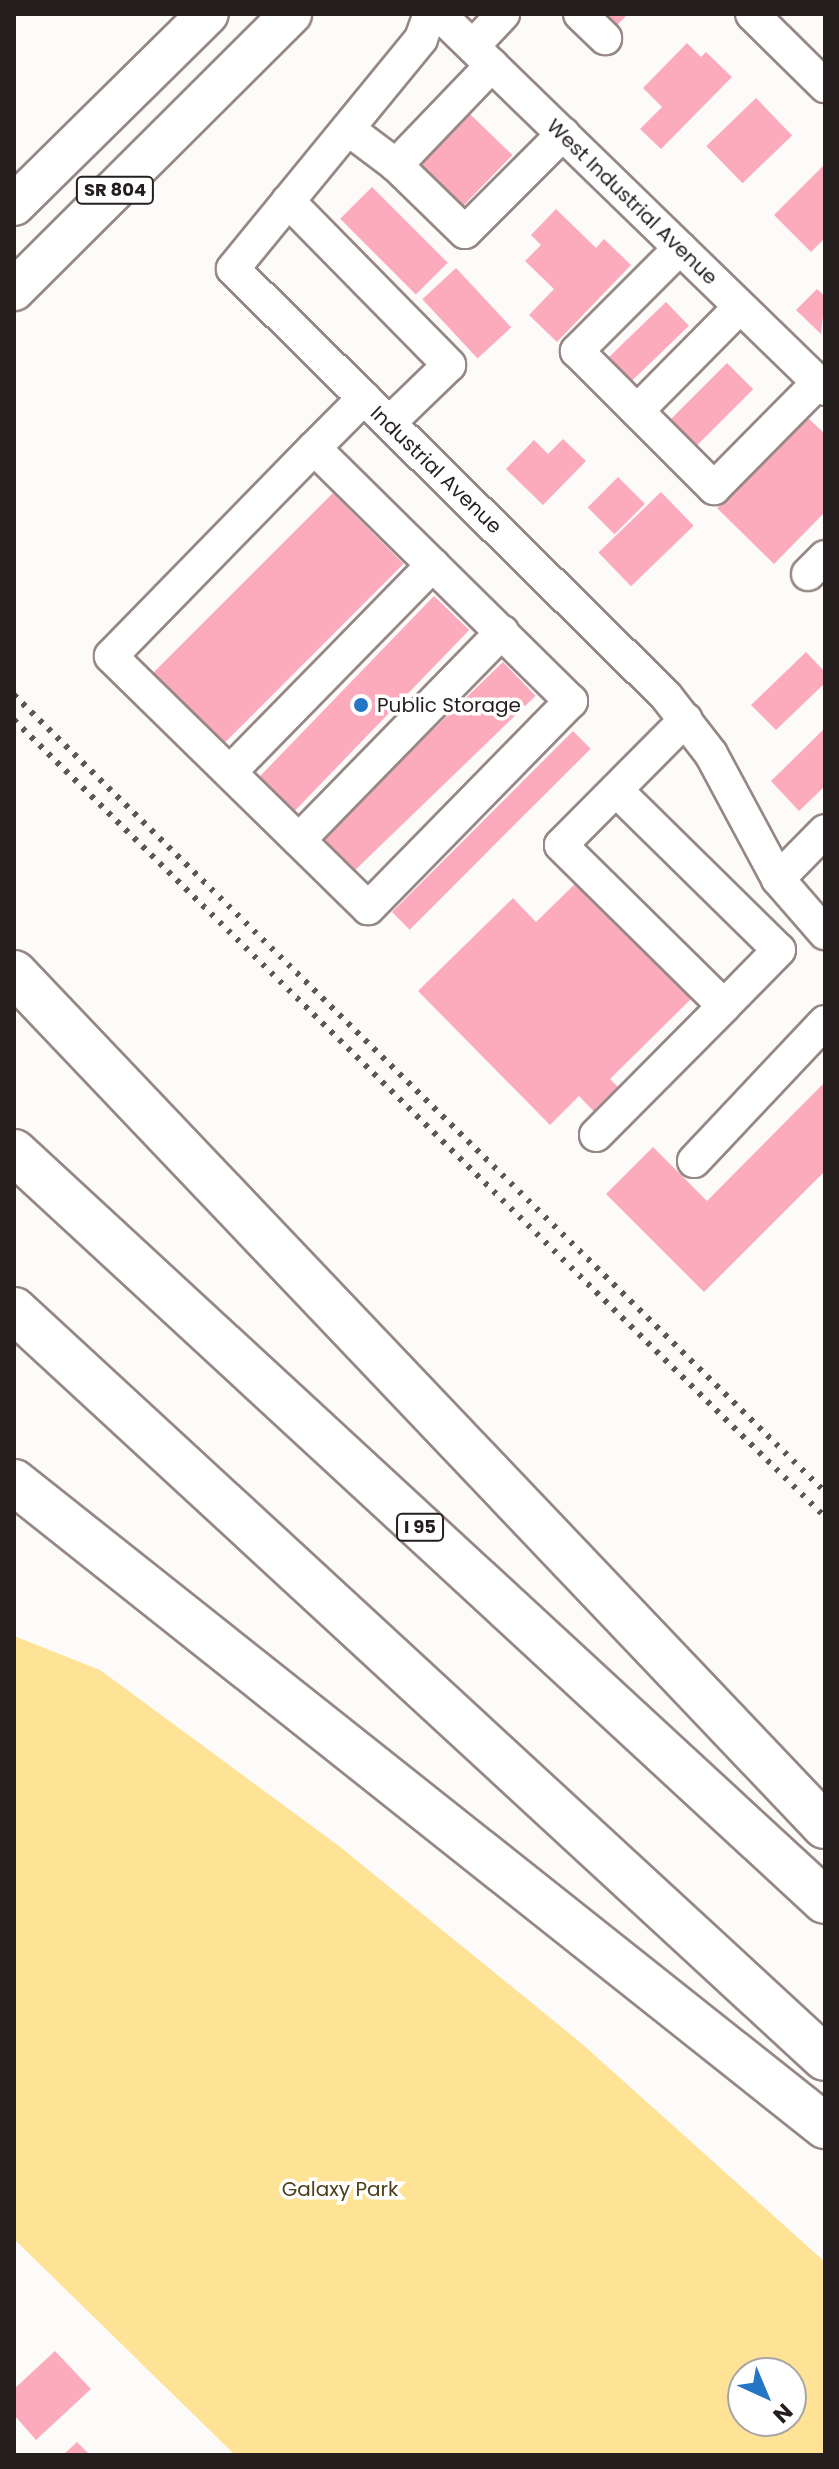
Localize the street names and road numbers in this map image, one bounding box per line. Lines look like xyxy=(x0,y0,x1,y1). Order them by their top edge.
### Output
street label: West Industrial Avenue xyxy=(542,114,722,290)
road number: SR 804 xyxy=(75,176,155,204)
street label: Industrial Avenue xyxy=(365,401,507,539)
road number: I 95 xyxy=(396,1513,444,1541)

